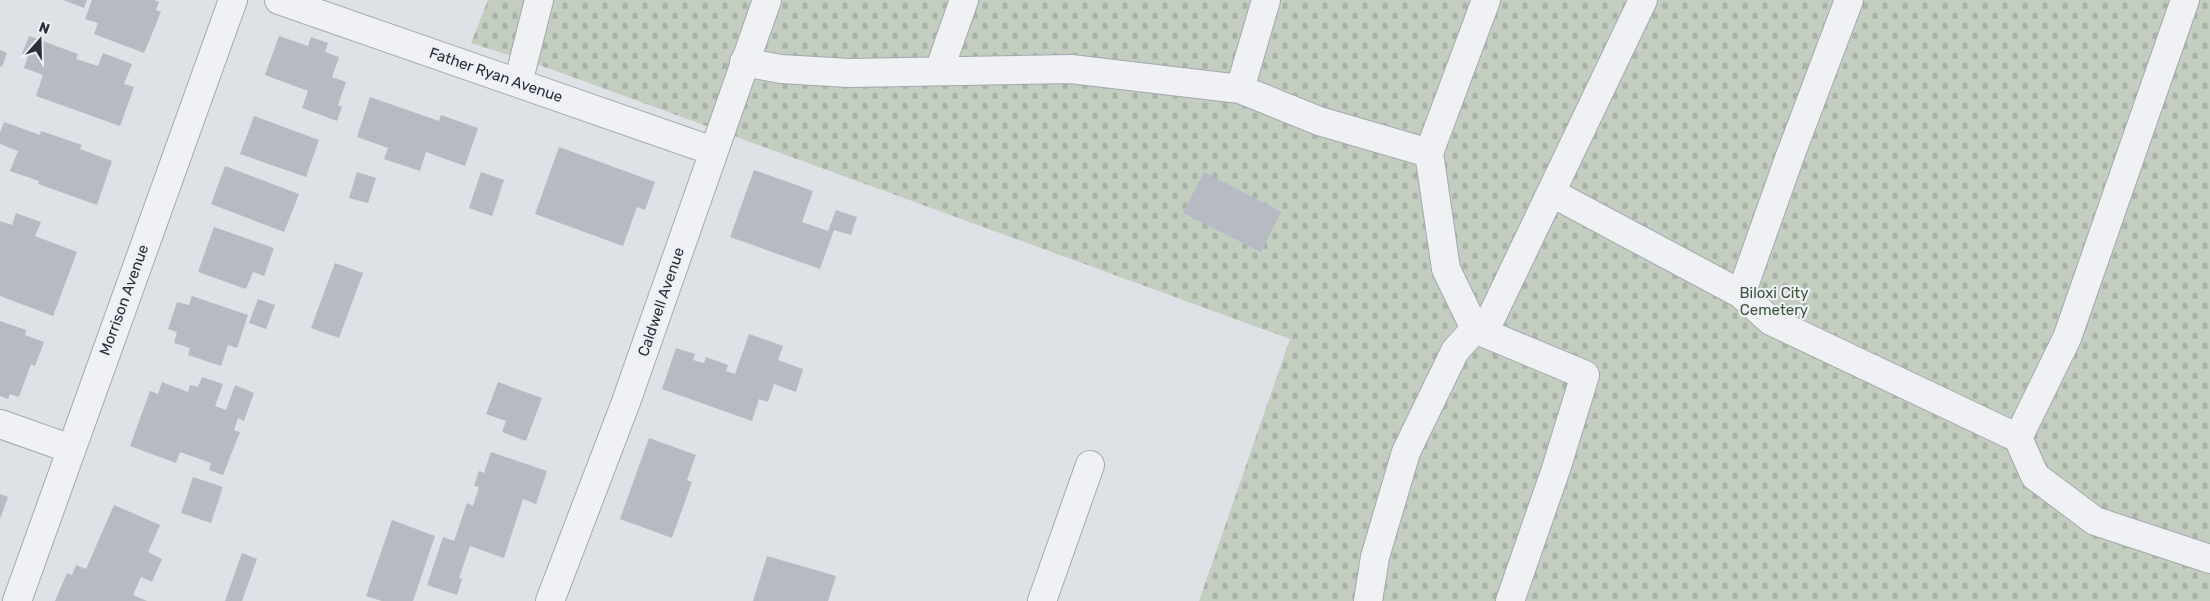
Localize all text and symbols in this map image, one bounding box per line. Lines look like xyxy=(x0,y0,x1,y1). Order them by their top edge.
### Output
north arrow xyxy=(15,15,65,65)
text: N xyxy=(37,19,52,38)
street label: Father Ryan Avenue xyxy=(427,44,565,106)
street label: Morrison Avenue xyxy=(96,242,152,358)
street label: Caldwell Avenue xyxy=(634,245,688,359)
park label: Biloxi City Cemetery xyxy=(1740,284,1808,319)

